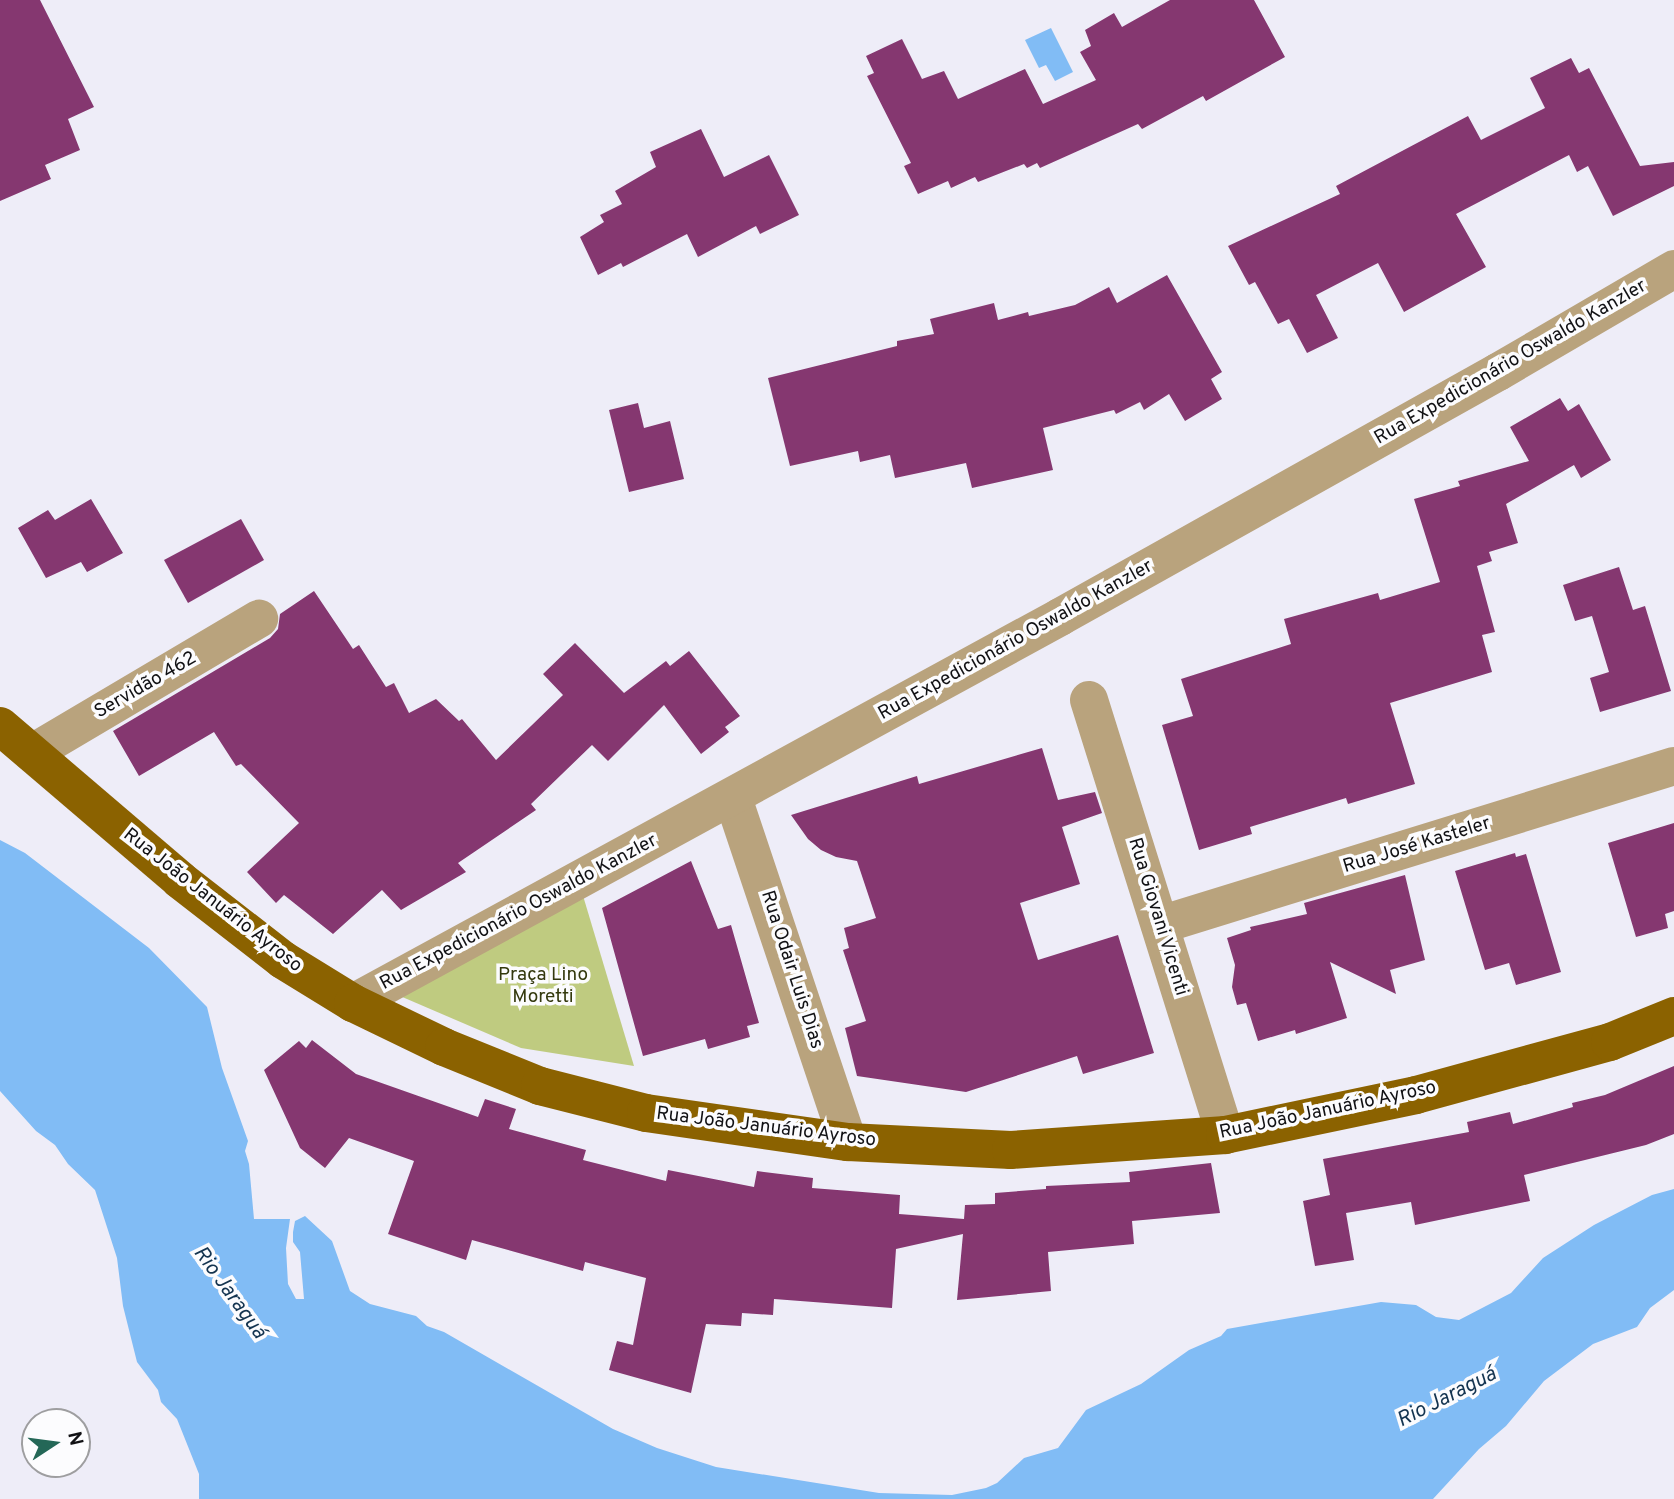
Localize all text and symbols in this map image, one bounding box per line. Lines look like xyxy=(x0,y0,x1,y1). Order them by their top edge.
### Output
street label: Rua Expedicionário Oswaldo Kanzler xyxy=(1371,275,1651,451)
street label: Rua Expedicionário Oswaldo Kanzler xyxy=(875,556,1157,726)
street label: Servidão 462 xyxy=(91,648,201,724)
street label: Rua José Kasteler xyxy=(1341,813,1493,879)
street label: Rua João Januário Ayroso xyxy=(118,824,306,978)
street label: Rua Expedicionário Oswaldo Kanzler xyxy=(377,830,661,996)
street label: Rua Giovani Vicenti xyxy=(1122,835,1192,999)
street label: Rua Odair Luis Dias xyxy=(755,888,827,1052)
park label: Praça Lino Moretti xyxy=(498,965,588,1009)
street label: Rua João Januário Ayroso xyxy=(1217,1077,1439,1145)
street label: Rua João Januário Ayroso xyxy=(655,1103,877,1153)
water label: Rio Jaraguá xyxy=(187,1242,271,1344)
water label: Rio Jaraguá xyxy=(1393,1362,1501,1434)
north arrow xyxy=(21,1408,91,1478)
text: N xyxy=(61,1429,88,1448)

